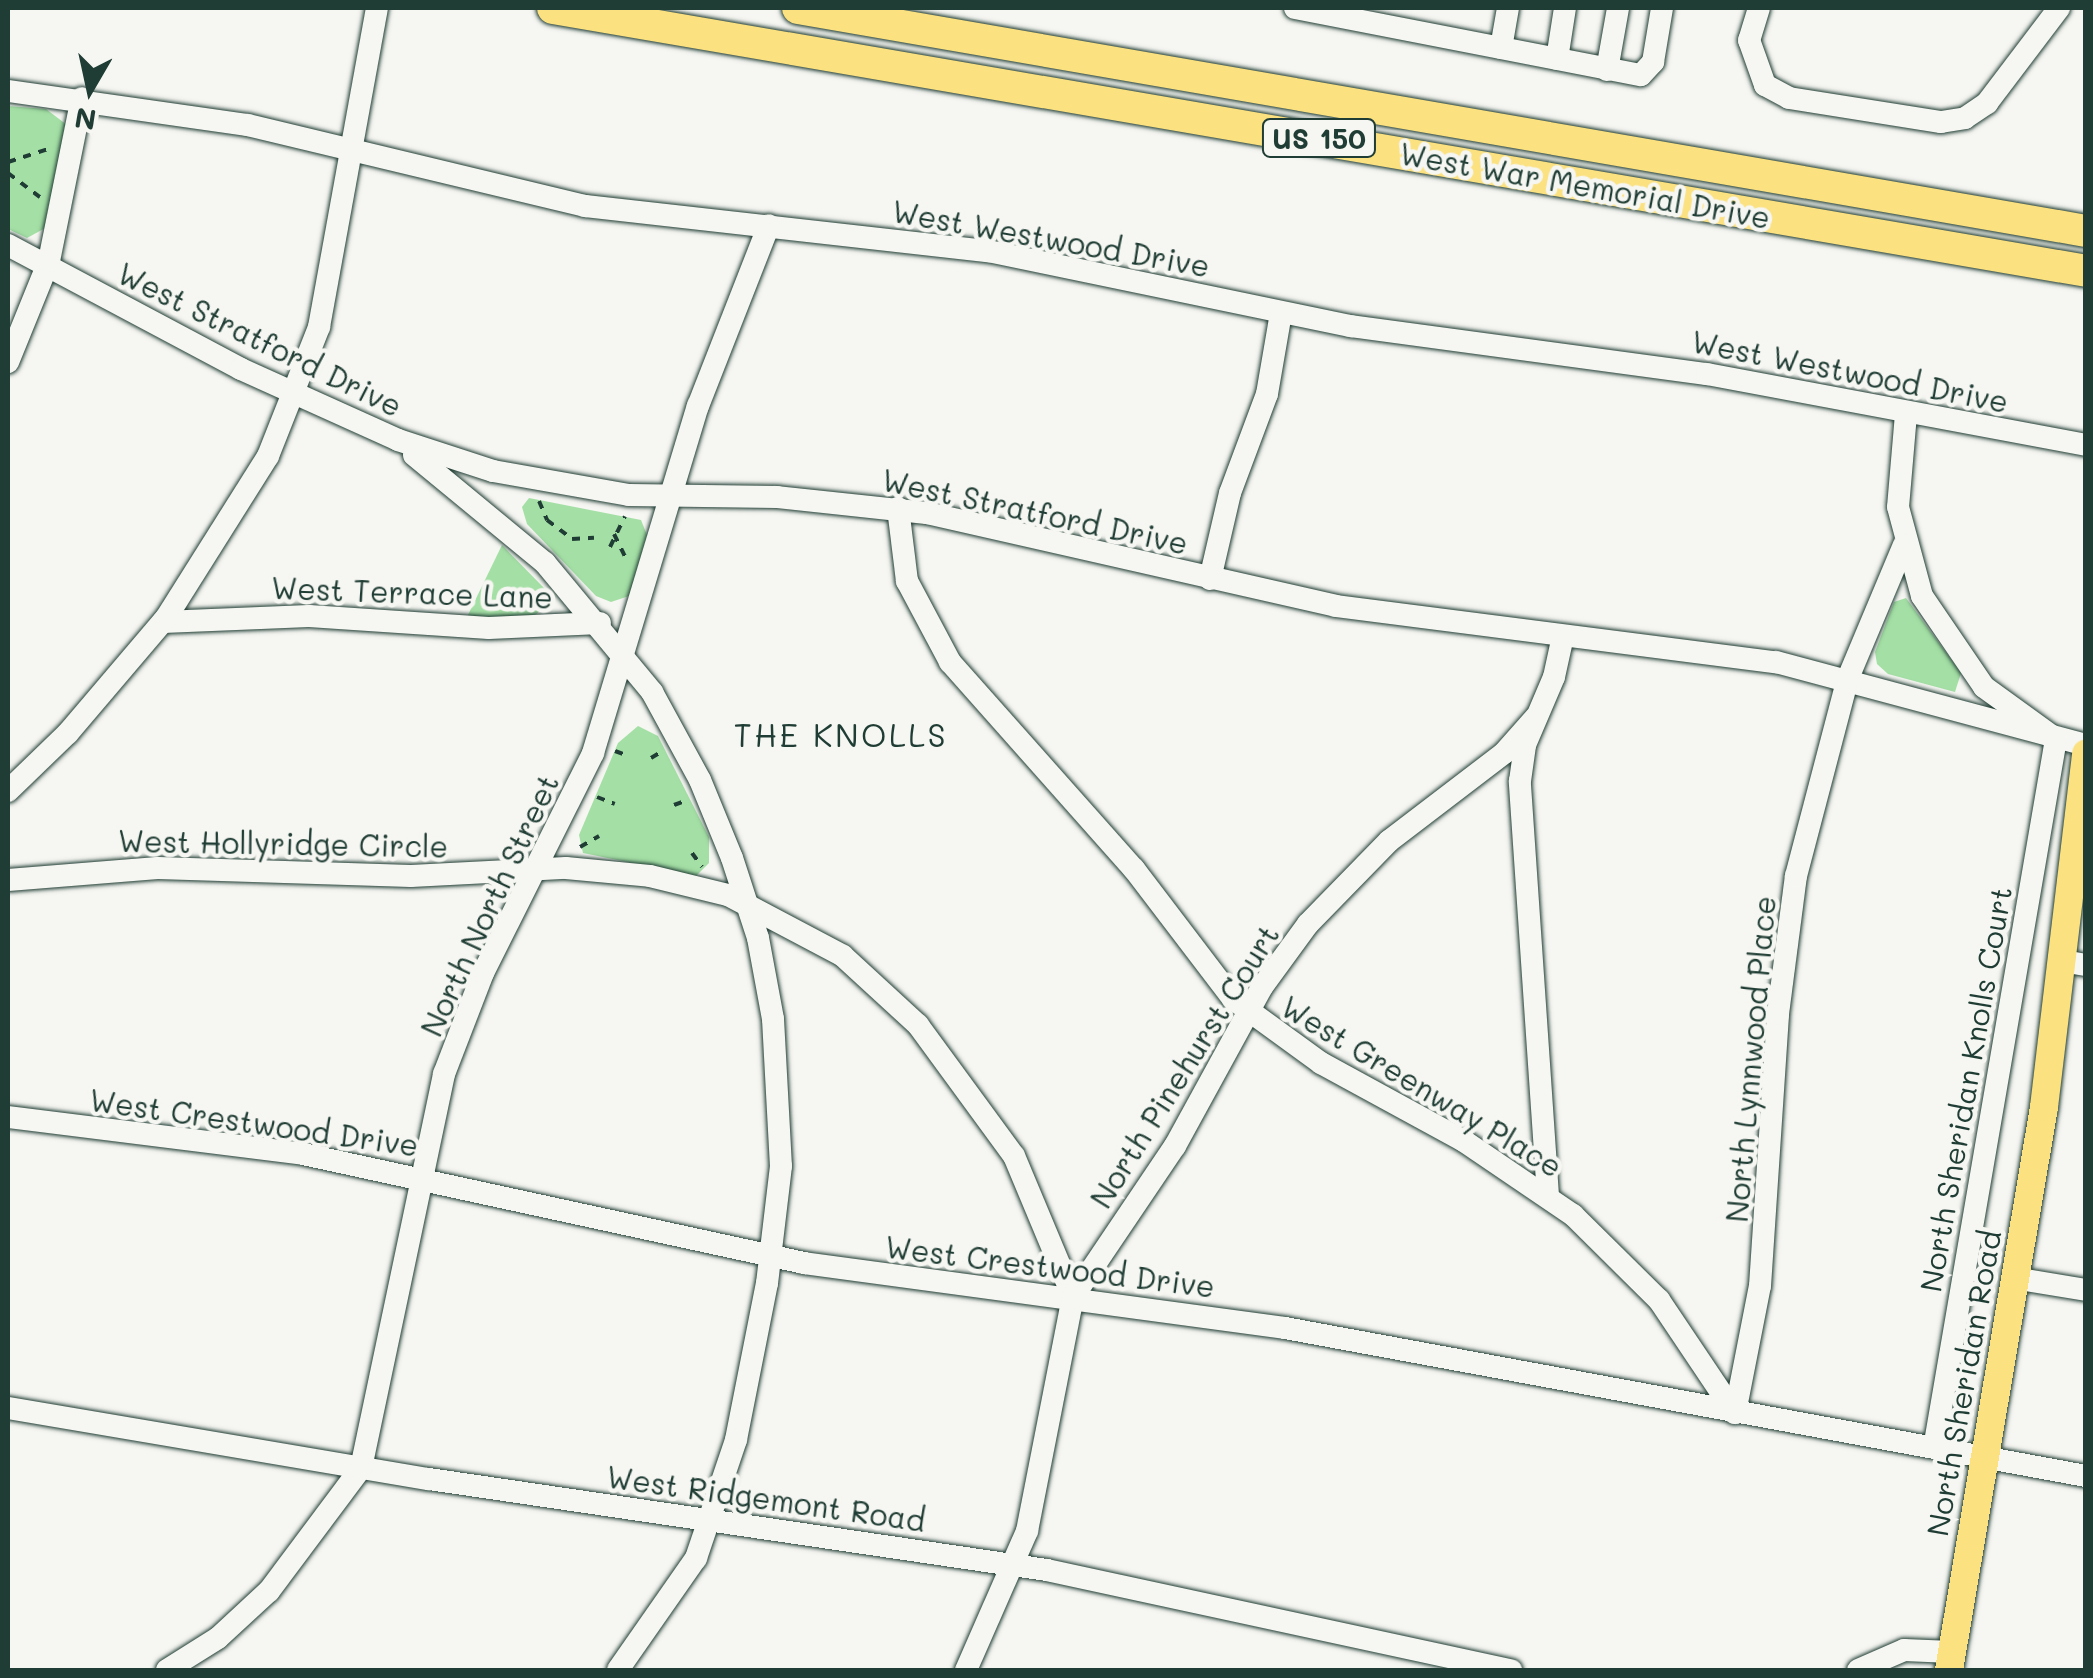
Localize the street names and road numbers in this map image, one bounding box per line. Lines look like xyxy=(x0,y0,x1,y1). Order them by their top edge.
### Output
road number: US 150 xyxy=(1262,115,1376,161)
street label: West War Memorial Drive xyxy=(1397,135,1773,235)
street label: West Westwood Drive xyxy=(889,192,1213,284)
street label: West Stratford Drive xyxy=(112,254,408,424)
street label: West Westwood Drive xyxy=(1689,323,2011,419)
street label: West Stratford Drive xyxy=(879,461,1191,561)
street label: West Terrace Lane xyxy=(271,569,553,615)
street label: North North Street xyxy=(412,768,566,1042)
street label: West Hollyridge Circle xyxy=(118,822,448,864)
street label: North Sheridan Knolls Court xyxy=(1912,883,2018,1295)
street label: North Lynnwood Place xyxy=(1718,894,1782,1224)
street label: North Pinehurst Court xyxy=(1082,918,1286,1214)
street label: West Greenway Place xyxy=(1275,988,1569,1184)
street label: West Crestwood Drive xyxy=(87,1081,421,1163)
street label: North Sheridan Road xyxy=(1918,1227,2008,1539)
street label: West Crestwood Drive xyxy=(883,1228,1217,1304)
street label: West Ridgemont Road xyxy=(604,1458,928,1538)

